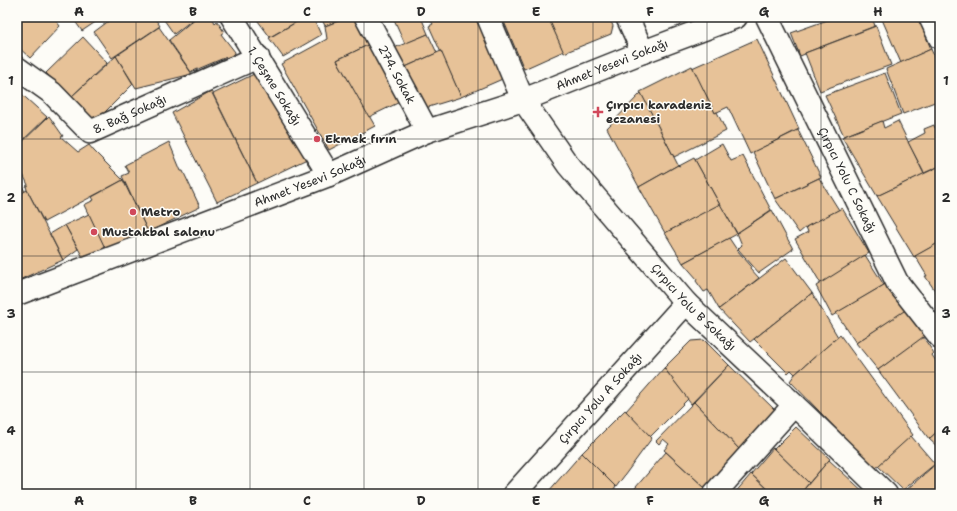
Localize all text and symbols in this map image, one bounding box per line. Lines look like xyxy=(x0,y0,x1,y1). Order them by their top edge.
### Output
text: A xyxy=(74,3,84,20)
text: B xyxy=(189,3,197,20)
text: C xyxy=(303,3,311,20)
text: D xyxy=(416,3,426,20)
text: E xyxy=(532,3,541,20)
text: F xyxy=(646,3,654,20)
text: G xyxy=(759,3,770,20)
text: H xyxy=(873,3,883,20)
street label: Ahmet Yesevi Sokağı xyxy=(553,35,670,94)
street label: 274. Sokak xyxy=(374,42,419,107)
street label: 1. Çeşme Sokağı xyxy=(244,43,305,129)
text: 1 xyxy=(8,72,14,89)
text: 1 xyxy=(943,72,949,89)
street label: 8. Bağ Sokağı xyxy=(90,91,169,138)
place label: Çırpıcı karadeniz eczanesi xyxy=(606,97,712,127)
marker: Çırpıcı karadeniz eczanesi xyxy=(593,107,603,117)
street label: Çırpıcı Yolu C Sokağı xyxy=(814,125,880,236)
place label: Ekmek fırın xyxy=(325,131,397,147)
marker: Ekmek fırın xyxy=(312,134,322,144)
street label: Ahmet Yesevi Sokağı xyxy=(252,151,369,211)
text: 2 xyxy=(6,189,16,206)
text: 2 xyxy=(941,189,951,206)
place label: Metro xyxy=(141,204,180,220)
marker: Metro xyxy=(128,207,138,217)
place label: Mustakbal salonu xyxy=(102,224,215,240)
marker: Mustakbal salonu xyxy=(89,227,99,237)
street label: Çırpıcı Yolu B Sokağı xyxy=(648,260,740,354)
text: 3 xyxy=(6,305,16,322)
text: 3 xyxy=(941,305,951,322)
street label: Çırpıcı Yolu A Sokağı xyxy=(555,349,646,447)
text: 4 xyxy=(6,422,16,439)
text: 4 xyxy=(941,422,951,439)
text: A xyxy=(74,492,84,509)
text: B xyxy=(189,492,197,509)
text: C xyxy=(303,492,311,509)
text: D xyxy=(416,492,426,509)
text: E xyxy=(532,492,541,509)
text: F xyxy=(646,492,654,509)
text: G xyxy=(759,492,770,509)
text: H xyxy=(873,492,883,509)

